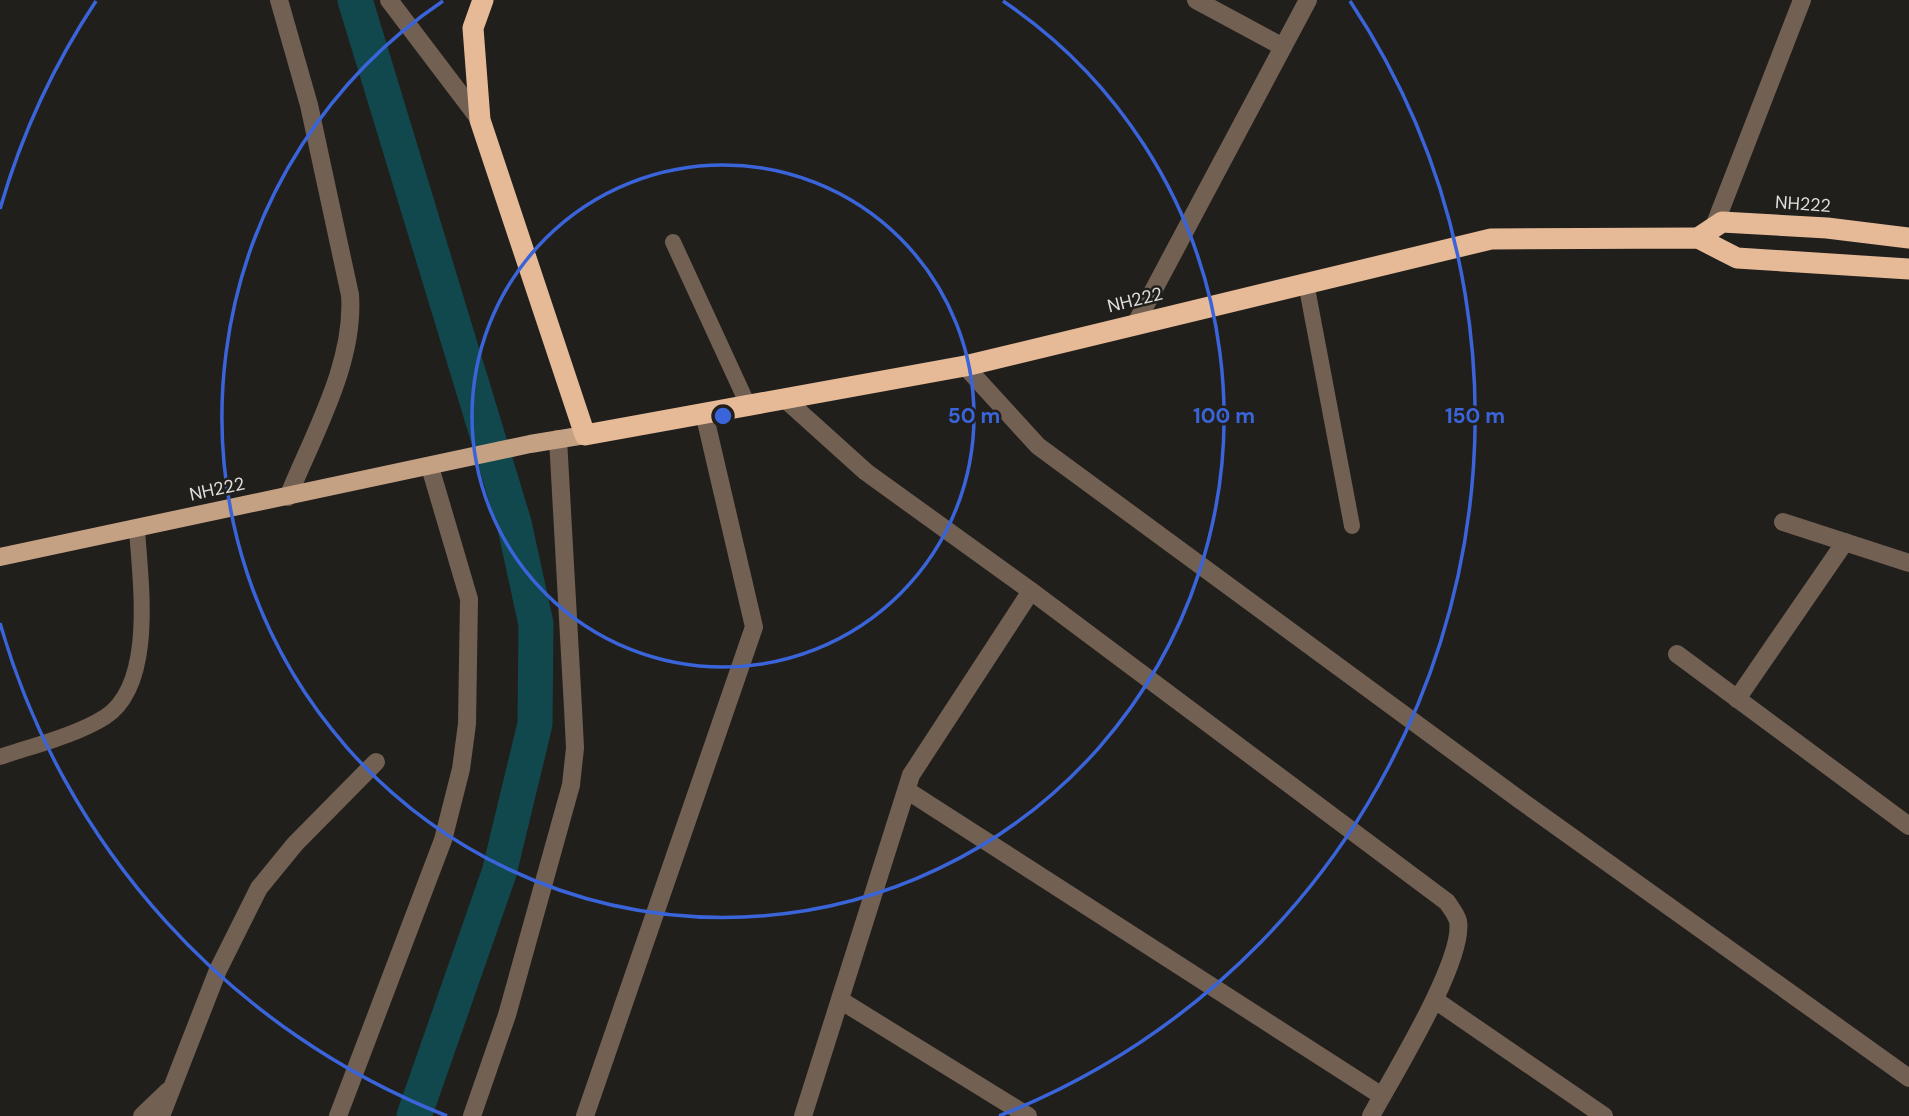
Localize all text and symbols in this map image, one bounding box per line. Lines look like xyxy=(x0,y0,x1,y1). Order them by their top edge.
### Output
street label: NH222 xyxy=(1774,190,1832,218)
street label: NH222 xyxy=(1105,282,1165,318)
text: 50 m xyxy=(948,402,1000,430)
text: 100 m xyxy=(1193,402,1255,430)
text: 150 m xyxy=(1445,402,1505,430)
centre of rings xyxy=(711,404,735,428)
street label: NH222 xyxy=(187,471,247,507)

